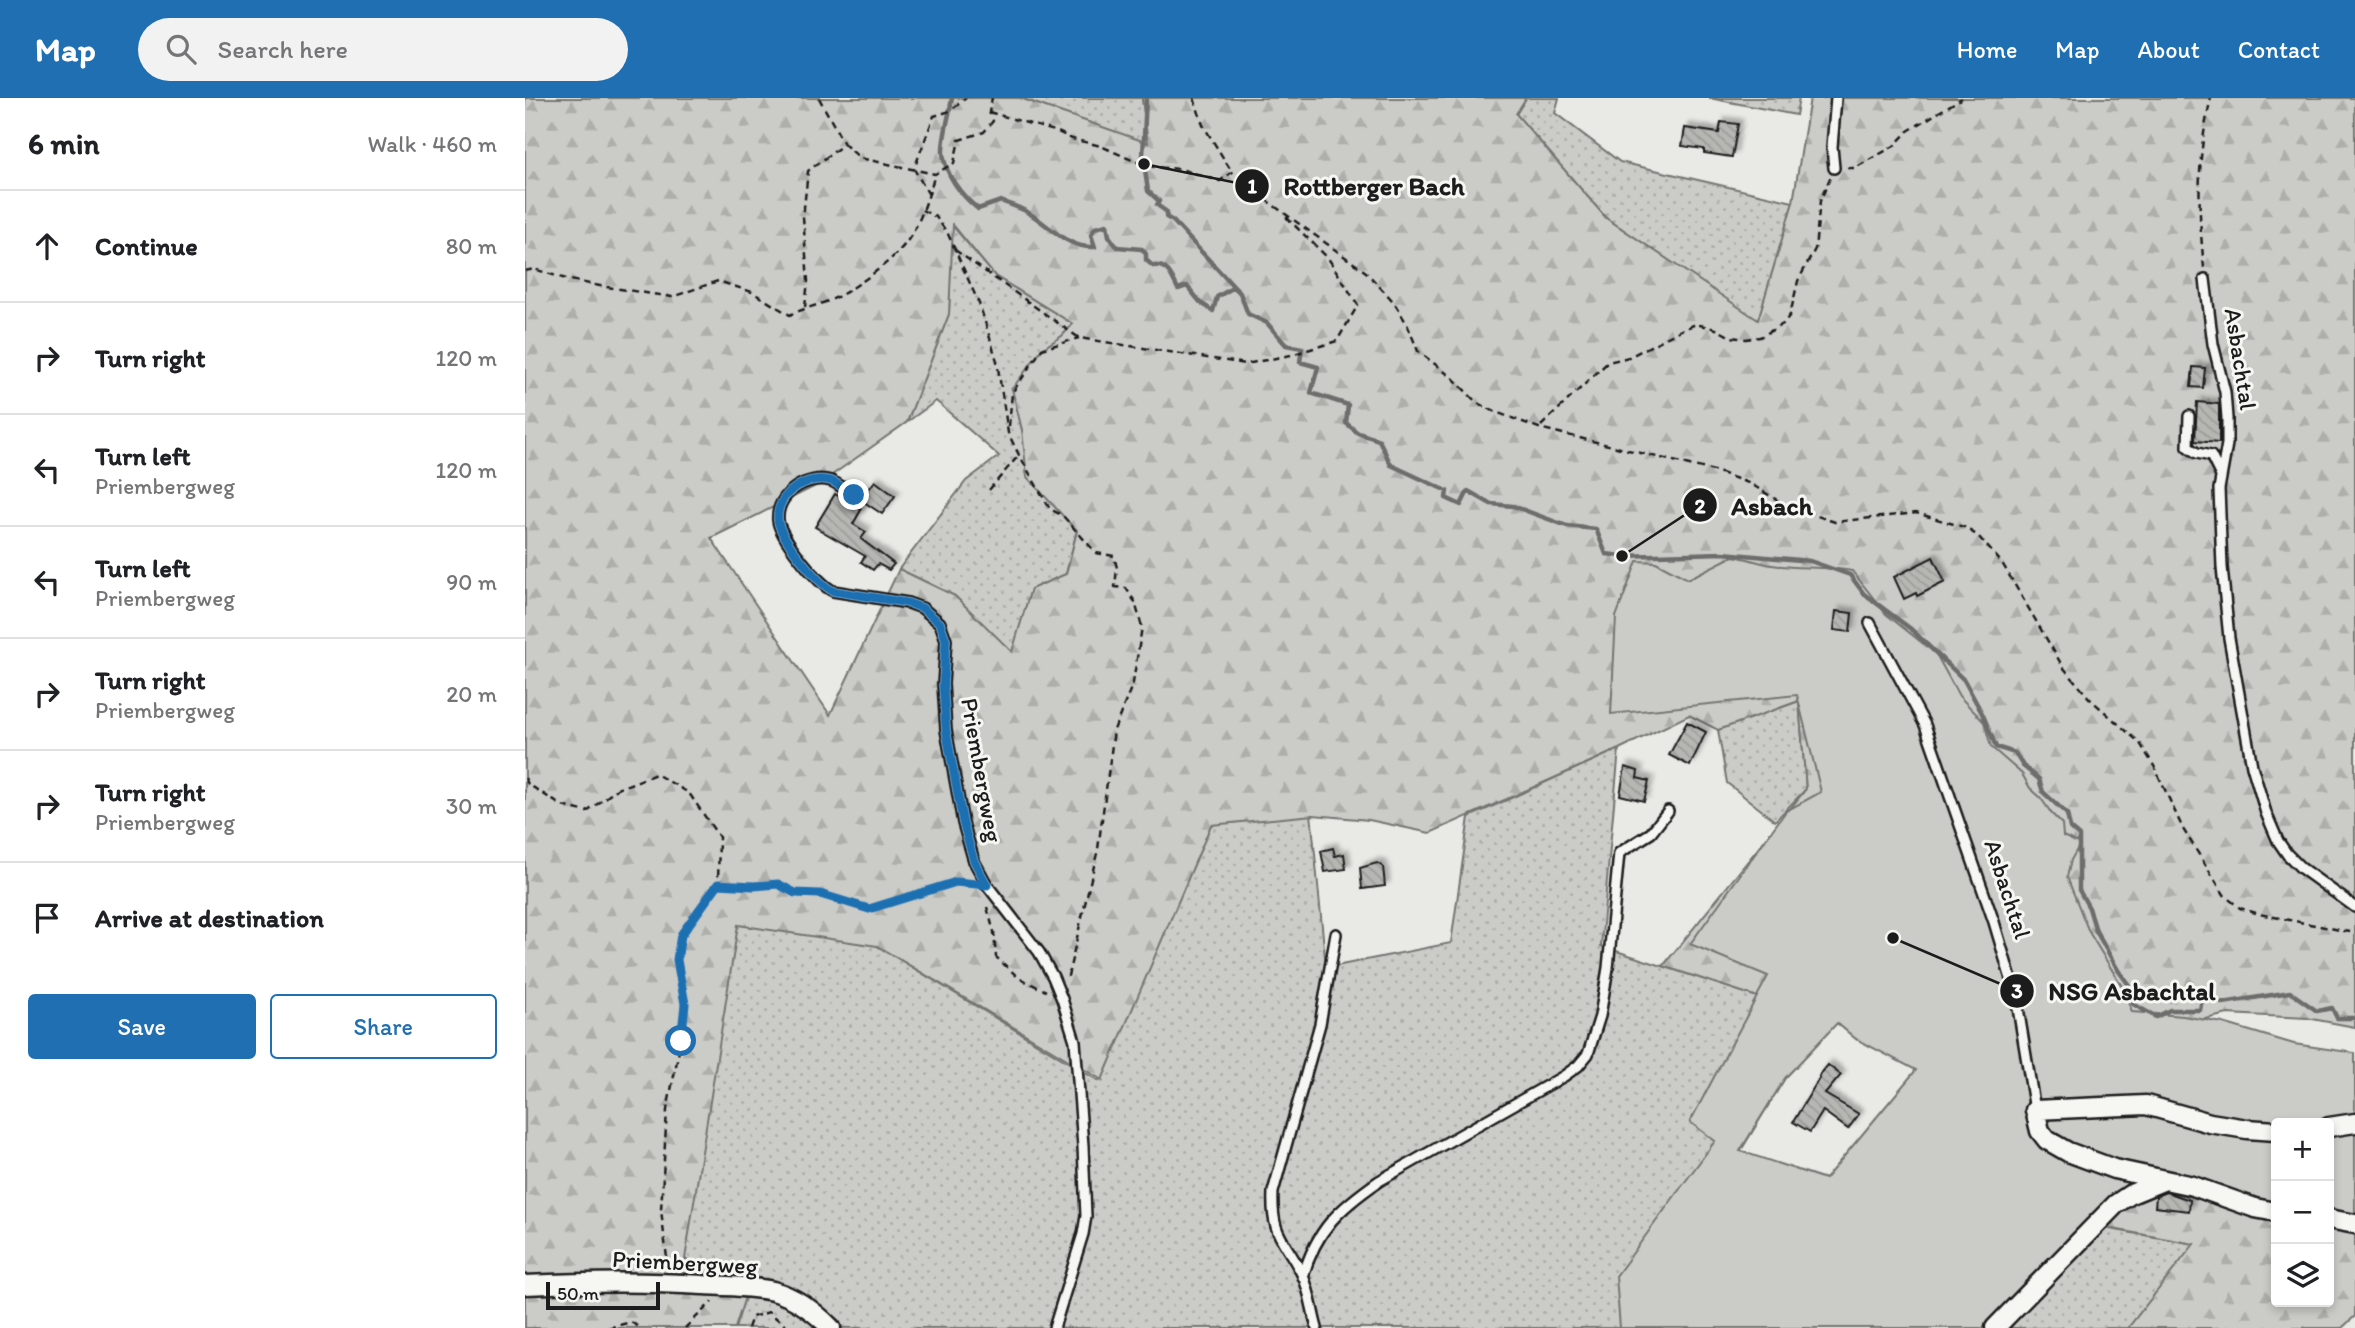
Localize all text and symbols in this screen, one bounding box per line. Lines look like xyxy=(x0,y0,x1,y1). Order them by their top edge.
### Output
search box xyxy=(138,18,628,81)
text: Map xyxy=(35,30,96,69)
icon: search xyxy=(162,30,200,68)
text: Search here xyxy=(218,33,348,65)
text: Home xyxy=(1957,35,2017,64)
text: Map xyxy=(2055,35,2099,64)
text: About xyxy=(2137,35,2200,64)
text: Contact xyxy=(2238,35,2320,64)
text: 6 min xyxy=(28,125,100,162)
text: Walk · 460 m xyxy=(367,130,497,158)
callout: Rottberger Bach xyxy=(1234,162,1478,209)
text: Rottberger Bach xyxy=(1283,170,1465,202)
text: 1 xyxy=(1247,173,1257,198)
icon: ahead xyxy=(28,227,66,265)
text: Continue xyxy=(95,230,198,262)
text: 80 m xyxy=(446,232,497,260)
street label: Asbachtal xyxy=(2219,306,2263,412)
icon: right xyxy=(28,339,66,377)
text: Turn right xyxy=(95,342,206,374)
text: 120 m xyxy=(436,344,497,372)
text: Turn left xyxy=(95,440,191,472)
icon: left xyxy=(28,451,66,489)
text: 120 m xyxy=(436,456,497,484)
text: Priembergweg xyxy=(95,472,235,500)
route end xyxy=(838,479,869,510)
callout: Asbach xyxy=(1683,482,1827,529)
text: Asbach xyxy=(1730,490,1814,522)
text: 2 xyxy=(1694,493,1706,518)
text: Turn left xyxy=(95,552,191,584)
icon: left xyxy=(28,563,66,601)
text: 90 m xyxy=(446,568,497,596)
text: Priembergweg xyxy=(95,584,235,612)
text: Turn right xyxy=(95,664,206,696)
icon: right xyxy=(28,675,66,713)
text: 20 m xyxy=(446,680,497,708)
text: Priembergweg xyxy=(95,696,235,724)
street label: Priembergweg xyxy=(955,696,1009,845)
text: Turn right xyxy=(95,776,206,808)
icon: right xyxy=(28,787,66,825)
text: 30 m xyxy=(446,792,497,820)
text: Priembergweg xyxy=(95,808,235,836)
street label: Asbachtal xyxy=(1978,836,2038,943)
icon: arrive xyxy=(28,899,66,937)
text: Arrive at destination xyxy=(95,902,324,934)
callout: NSG Asbachtal xyxy=(1999,967,2229,1014)
text: NSG Asbachtal xyxy=(2048,975,2216,1007)
text: 3 xyxy=(2011,978,2023,1003)
button: Save xyxy=(28,994,256,1059)
button: Share xyxy=(270,994,497,1059)
route start xyxy=(665,1025,696,1056)
map controls xyxy=(2271,1118,2334,1307)
button: + xyxy=(2271,1118,2334,1181)
button: − xyxy=(2271,1181,2334,1244)
street label: Priembergweg xyxy=(611,1244,759,1280)
button: layers xyxy=(2271,1244,2334,1307)
scale bar xyxy=(546,1279,660,1311)
text: 50 m xyxy=(557,1282,599,1305)

